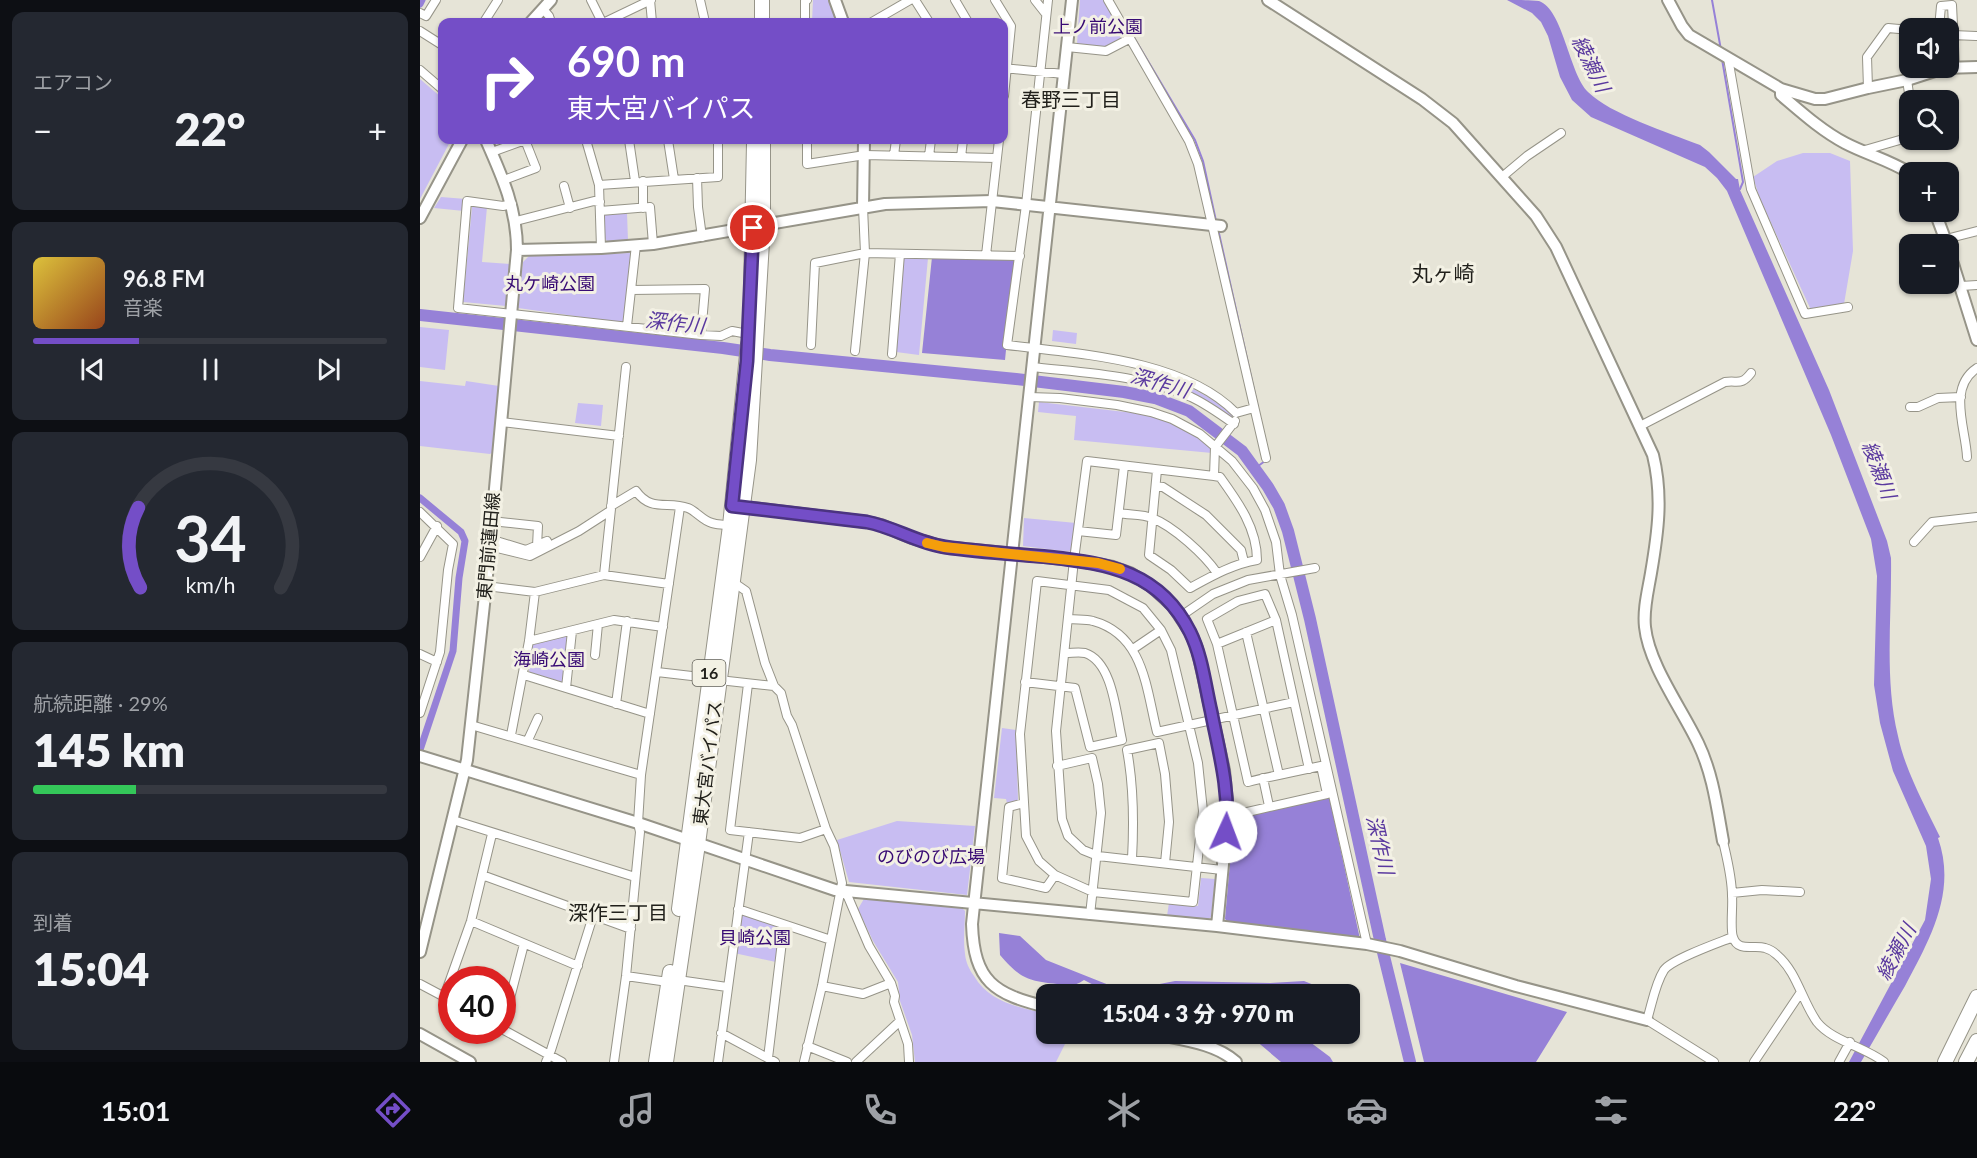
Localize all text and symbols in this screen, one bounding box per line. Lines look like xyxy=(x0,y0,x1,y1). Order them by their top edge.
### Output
park label: 上ノ前公園 xyxy=(1053,15,1143,37)
map controls xyxy=(1899,18,1959,294)
button: sound xyxy=(1899,18,1959,78)
water label: 綾瀬川 xyxy=(1568,31,1617,98)
text: 690 m xyxy=(567,36,685,86)
icon: right xyxy=(468,42,546,120)
text: エアコン xyxy=(33,70,113,94)
district label: 春野三丁目 xyxy=(1021,87,1121,111)
button: search xyxy=(1899,90,1959,150)
text: 東大宮バイパス xyxy=(567,91,755,124)
text: 22° xyxy=(175,102,245,156)
text: − xyxy=(33,110,52,150)
text: + xyxy=(368,110,387,150)
button: + xyxy=(1899,162,1959,222)
pin xyxy=(727,202,778,253)
icon: arrive xyxy=(736,211,769,244)
button: − xyxy=(1899,234,1959,294)
district label: 丸ヶ崎 xyxy=(1412,260,1475,285)
text: 96.8 FM xyxy=(123,265,205,292)
park label: 丸ケ崎公園 xyxy=(505,272,595,294)
text: 音楽 xyxy=(123,295,163,319)
water label: 深作川 xyxy=(644,307,708,337)
icon: previous xyxy=(76,353,109,386)
icon: pause xyxy=(194,353,227,386)
icon: next xyxy=(312,353,345,386)
water label: 深作川 xyxy=(1128,362,1194,402)
water label: 綾瀬川 xyxy=(1858,437,1903,504)
street label: 東門前蓮田線 xyxy=(472,491,504,601)
text: 34 xyxy=(174,500,246,575)
text: km/h xyxy=(185,572,235,598)
park label: 海崎公園 xyxy=(513,648,585,670)
road number: 16 xyxy=(692,660,726,686)
text: 航続距離 · 29% xyxy=(33,691,168,715)
street label: 東大宮バイパス xyxy=(688,699,726,827)
text: 145 km xyxy=(33,723,185,777)
position arrow xyxy=(1194,800,1258,864)
water label: 深作川 xyxy=(1363,813,1400,879)
park label: のびのび広場 xyxy=(877,845,985,867)
district label: 深作三丁目 xyxy=(568,900,668,924)
text: 到着 xyxy=(33,910,73,934)
water label: 綾瀬川 xyxy=(1870,918,1921,984)
park label: 貝崎公園 xyxy=(719,926,791,948)
text: 15:04 xyxy=(33,942,149,996)
speed limit sign: 40 xyxy=(438,966,516,1044)
text: 15:04 · 3 分 · 970 m xyxy=(1102,1000,1294,1027)
icon: directions xyxy=(372,1089,414,1131)
icon: music xyxy=(616,1089,658,1131)
icon: phone xyxy=(859,1089,901,1131)
icon: climate xyxy=(1103,1089,1145,1131)
icon: car xyxy=(1346,1089,1388,1131)
icon: filters xyxy=(1590,1089,1632,1131)
text: 15:01 xyxy=(101,1094,170,1127)
text: 22° xyxy=(1834,1094,1876,1127)

